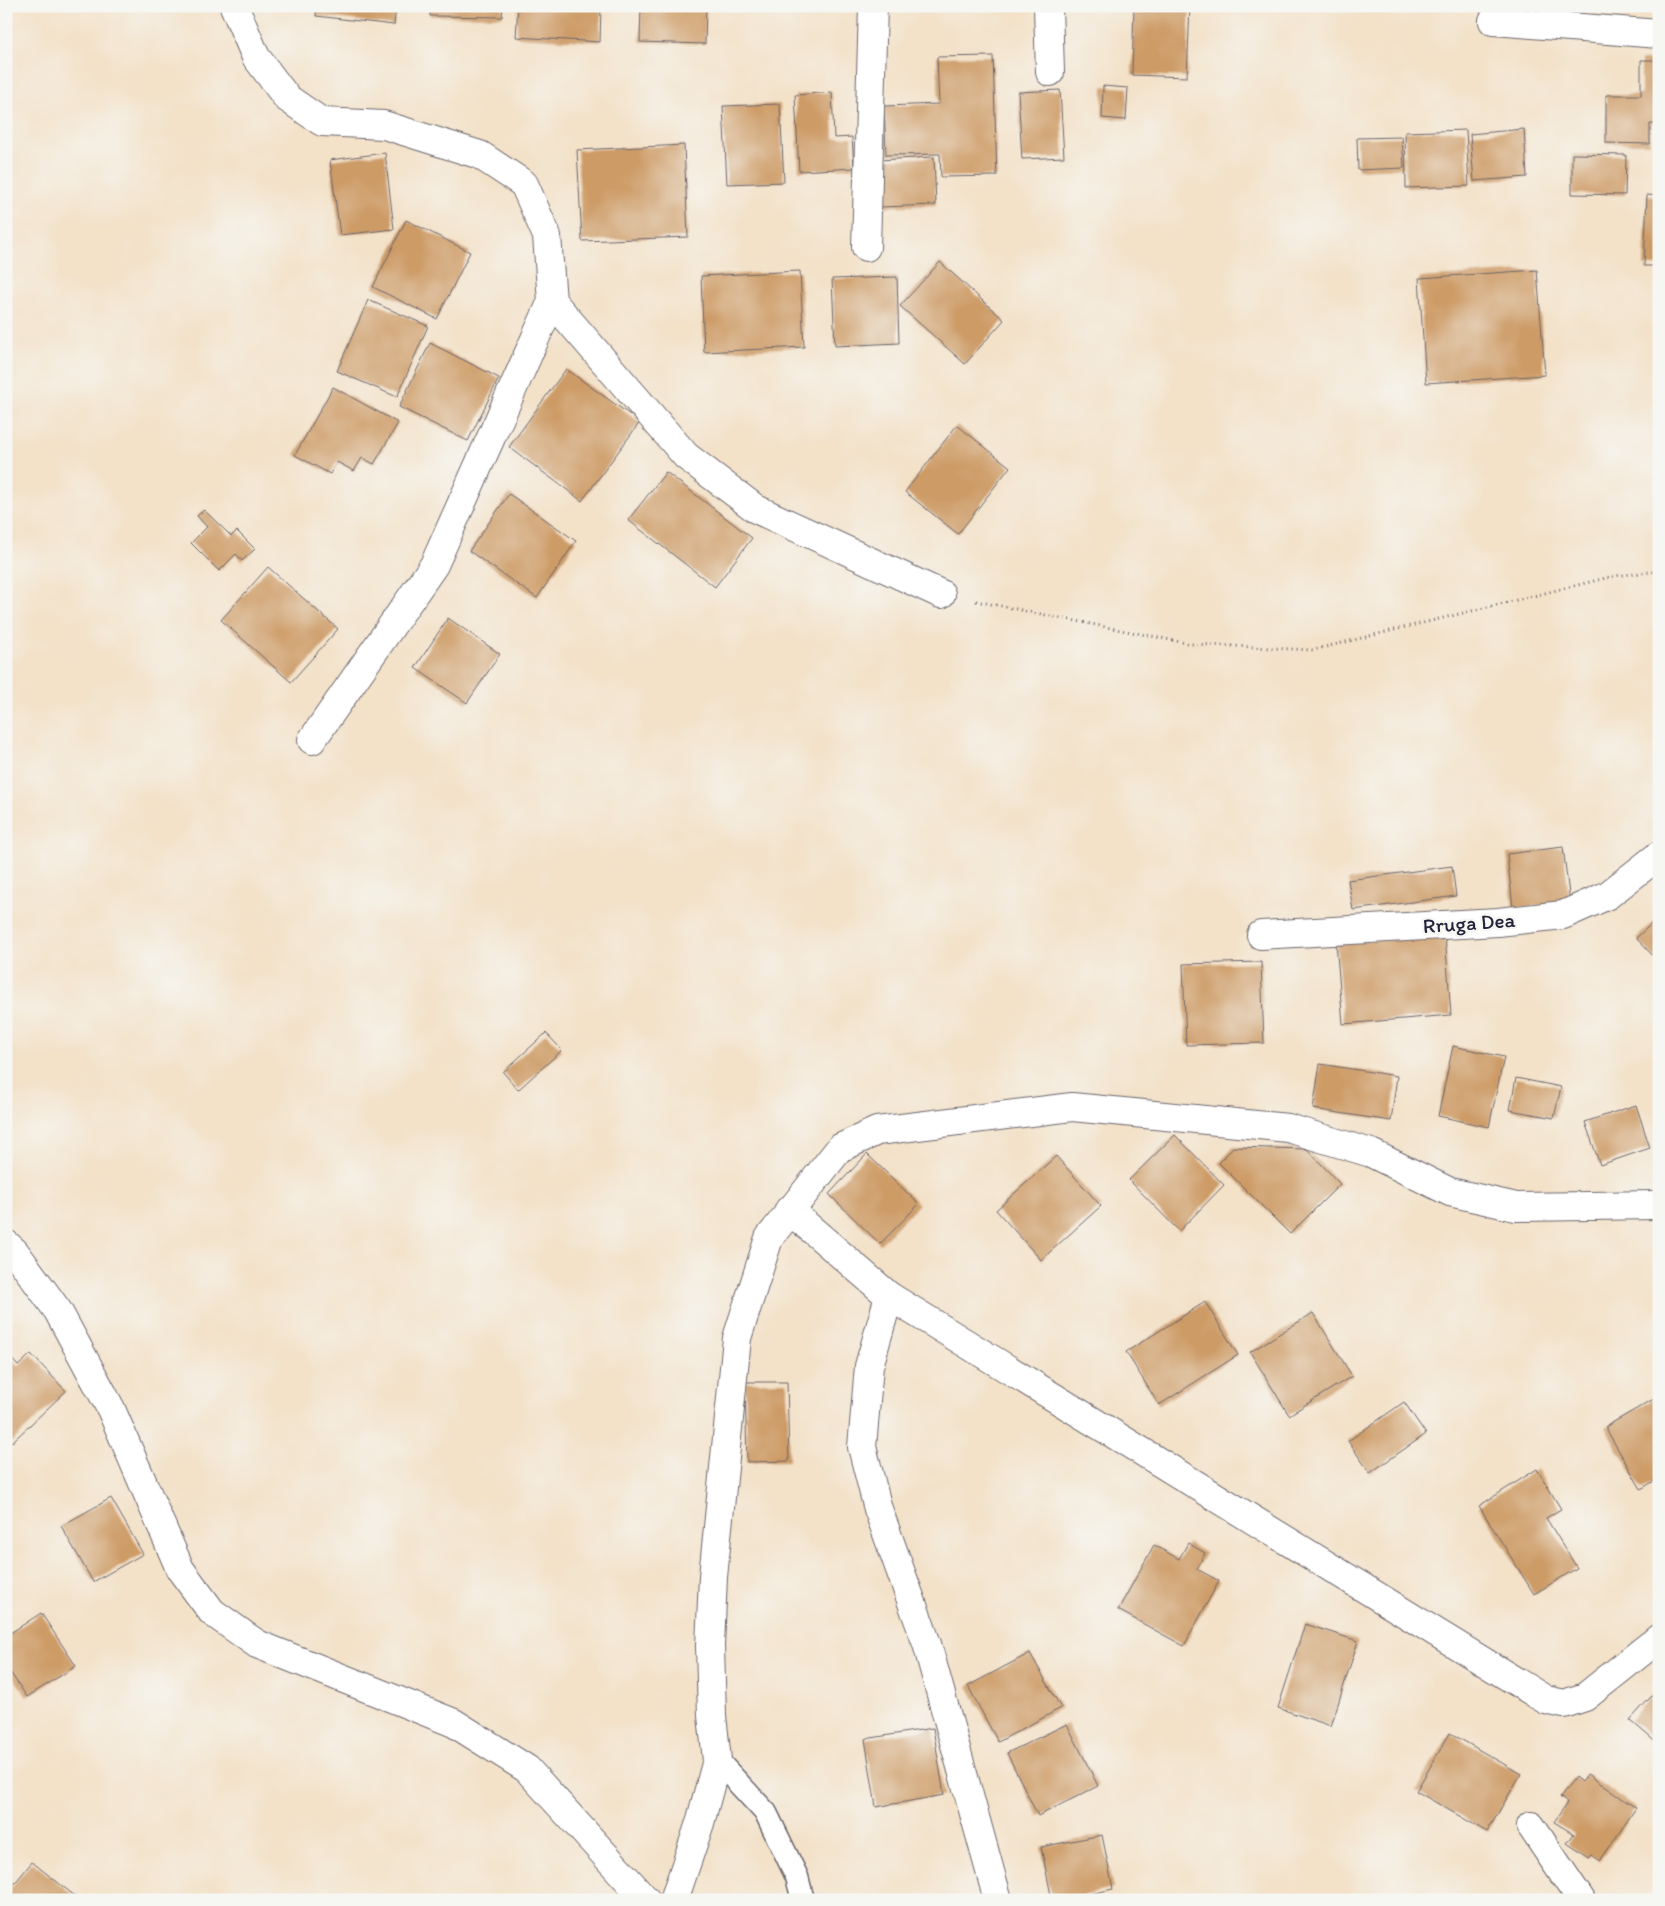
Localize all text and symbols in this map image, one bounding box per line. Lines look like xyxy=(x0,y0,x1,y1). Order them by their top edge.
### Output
street label: Rruga Dea xyxy=(1422,907,1516,938)

